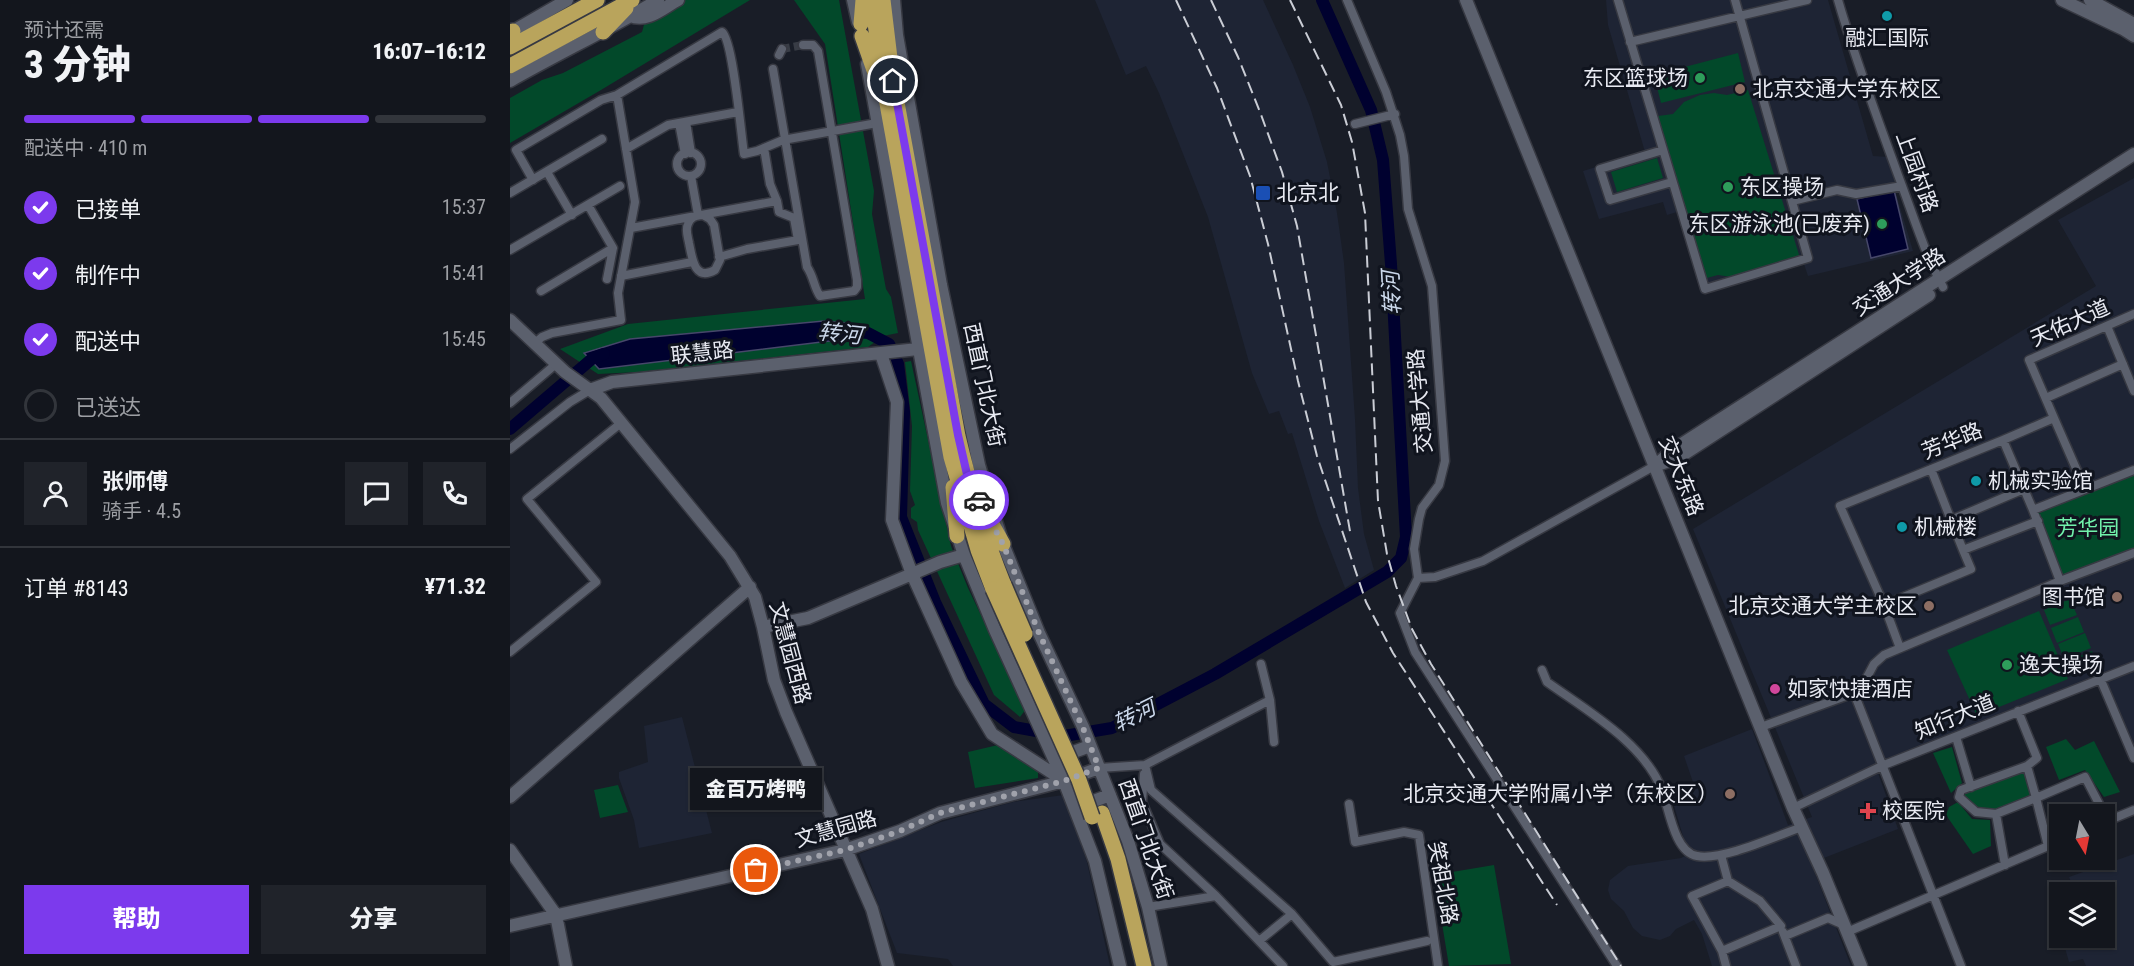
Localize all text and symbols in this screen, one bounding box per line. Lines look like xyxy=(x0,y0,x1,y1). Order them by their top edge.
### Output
marker: 融汇国际 xyxy=(1880,9,1894,23)
text: 预计还需 xyxy=(24,18,104,42)
place label: 融汇国际 xyxy=(1845,26,1929,50)
text: 16:07–16:12 xyxy=(372,39,486,64)
text: 3 分钟 xyxy=(24,42,131,88)
pin xyxy=(867,55,918,106)
icon: home xyxy=(876,64,909,97)
place label: 东区篮球场 xyxy=(1583,66,1688,90)
marker: 东区篮球场 xyxy=(1693,71,1707,85)
place label: 北京交通大学东校区 xyxy=(1752,77,1941,101)
marker: 北京交通大学东校区 xyxy=(1733,82,1747,96)
street label: 上园村路 xyxy=(1891,128,1943,216)
text: 配送中 · 410 m xyxy=(24,136,147,160)
place label: 东区操场 xyxy=(1740,175,1824,199)
marker: 东区操场 xyxy=(1721,180,1735,194)
place label: 北京北 xyxy=(1276,181,1339,205)
marker: 北京北 xyxy=(1254,184,1272,202)
icon: check xyxy=(24,191,57,224)
text: 15:37 xyxy=(442,195,486,219)
text: 已接单 xyxy=(75,197,141,222)
place label: 东区游泳池(已废弃) xyxy=(1689,212,1870,236)
marker: 东区游泳池(已废弃) xyxy=(1875,217,1889,231)
street label: 交通大学路 xyxy=(1848,243,1950,321)
icon: check xyxy=(24,257,57,290)
text: 15:41 xyxy=(442,261,486,285)
text: 制作中 xyxy=(75,263,141,288)
water label: 转河 xyxy=(1378,266,1405,316)
street label: 天佑大道 xyxy=(2027,295,2113,351)
water label: 转河 xyxy=(817,319,867,349)
street label: 西直门北大街 xyxy=(959,321,1009,449)
icon: check xyxy=(24,323,57,356)
text: 15:45 xyxy=(442,327,486,351)
text: 配送中 xyxy=(75,329,141,354)
street label: 联慧路 xyxy=(669,338,735,368)
street label: 交通大学路 xyxy=(1403,348,1437,454)
text: 已送达 xyxy=(75,395,141,420)
street label: 芳华路 xyxy=(1918,418,1986,464)
street label: 交大东路 xyxy=(1654,433,1708,519)
button: person xyxy=(24,462,87,525)
button: chat xyxy=(345,462,408,525)
button: phone xyxy=(423,462,486,525)
text: 张师傅 xyxy=(102,469,168,494)
place label: 机械实验馆 xyxy=(1988,469,2093,493)
courier xyxy=(949,470,1009,530)
marker: 机械实验馆 xyxy=(1969,474,1983,488)
icon: car xyxy=(963,484,996,517)
text: 骑手 · 4.5 xyxy=(102,499,181,523)
place label: 机械楼 xyxy=(1914,515,1977,539)
park label: 芳华园 xyxy=(2057,516,2120,540)
marker: 机械楼 xyxy=(1895,520,1909,534)
text: ¥71.32 xyxy=(425,574,486,599)
text: 订单 #8143 xyxy=(24,576,129,601)
place label: 图书馆 xyxy=(2042,585,2105,609)
marker: 图书馆 xyxy=(2110,590,2124,604)
place label: 北京交通大学主校区 xyxy=(1728,594,1917,618)
street label: 文慧园西路 xyxy=(765,599,815,707)
marker: 北京交通大学主校区 xyxy=(1922,599,1936,613)
place label: 逸夫操场 xyxy=(2019,653,2103,677)
marker: 逸夫操场 xyxy=(2000,658,2014,672)
place label: 如家快捷酒店 xyxy=(1787,677,1913,701)
marker: 如家快捷酒店 xyxy=(1768,682,1782,696)
street label: 知行大道 xyxy=(1912,690,1998,744)
water label: 转河 xyxy=(1109,693,1163,736)
callout: 金百万烤鸭 xyxy=(690,768,822,810)
street label: 西直门北大街 xyxy=(1114,776,1178,902)
text: 金百万烤鸭 xyxy=(706,777,806,801)
place label: 北京交通大学附属小学（东校区） xyxy=(1403,782,1718,806)
marker: 北京交通大学附属小学（东校区） xyxy=(1723,787,1737,801)
place label: 校医院 xyxy=(1882,799,1945,823)
marker: 校医院 xyxy=(1859,802,1877,820)
north arrow xyxy=(2049,804,2115,870)
map controls xyxy=(2049,804,2115,948)
street label: 文慧园路 xyxy=(792,806,880,852)
street label: 笑祖北路 xyxy=(1424,840,1462,926)
pin xyxy=(730,844,781,895)
icon: bag xyxy=(739,853,772,886)
button: layers xyxy=(2049,882,2115,948)
button: 帮助 xyxy=(24,885,249,954)
button: 分享 xyxy=(261,885,486,954)

